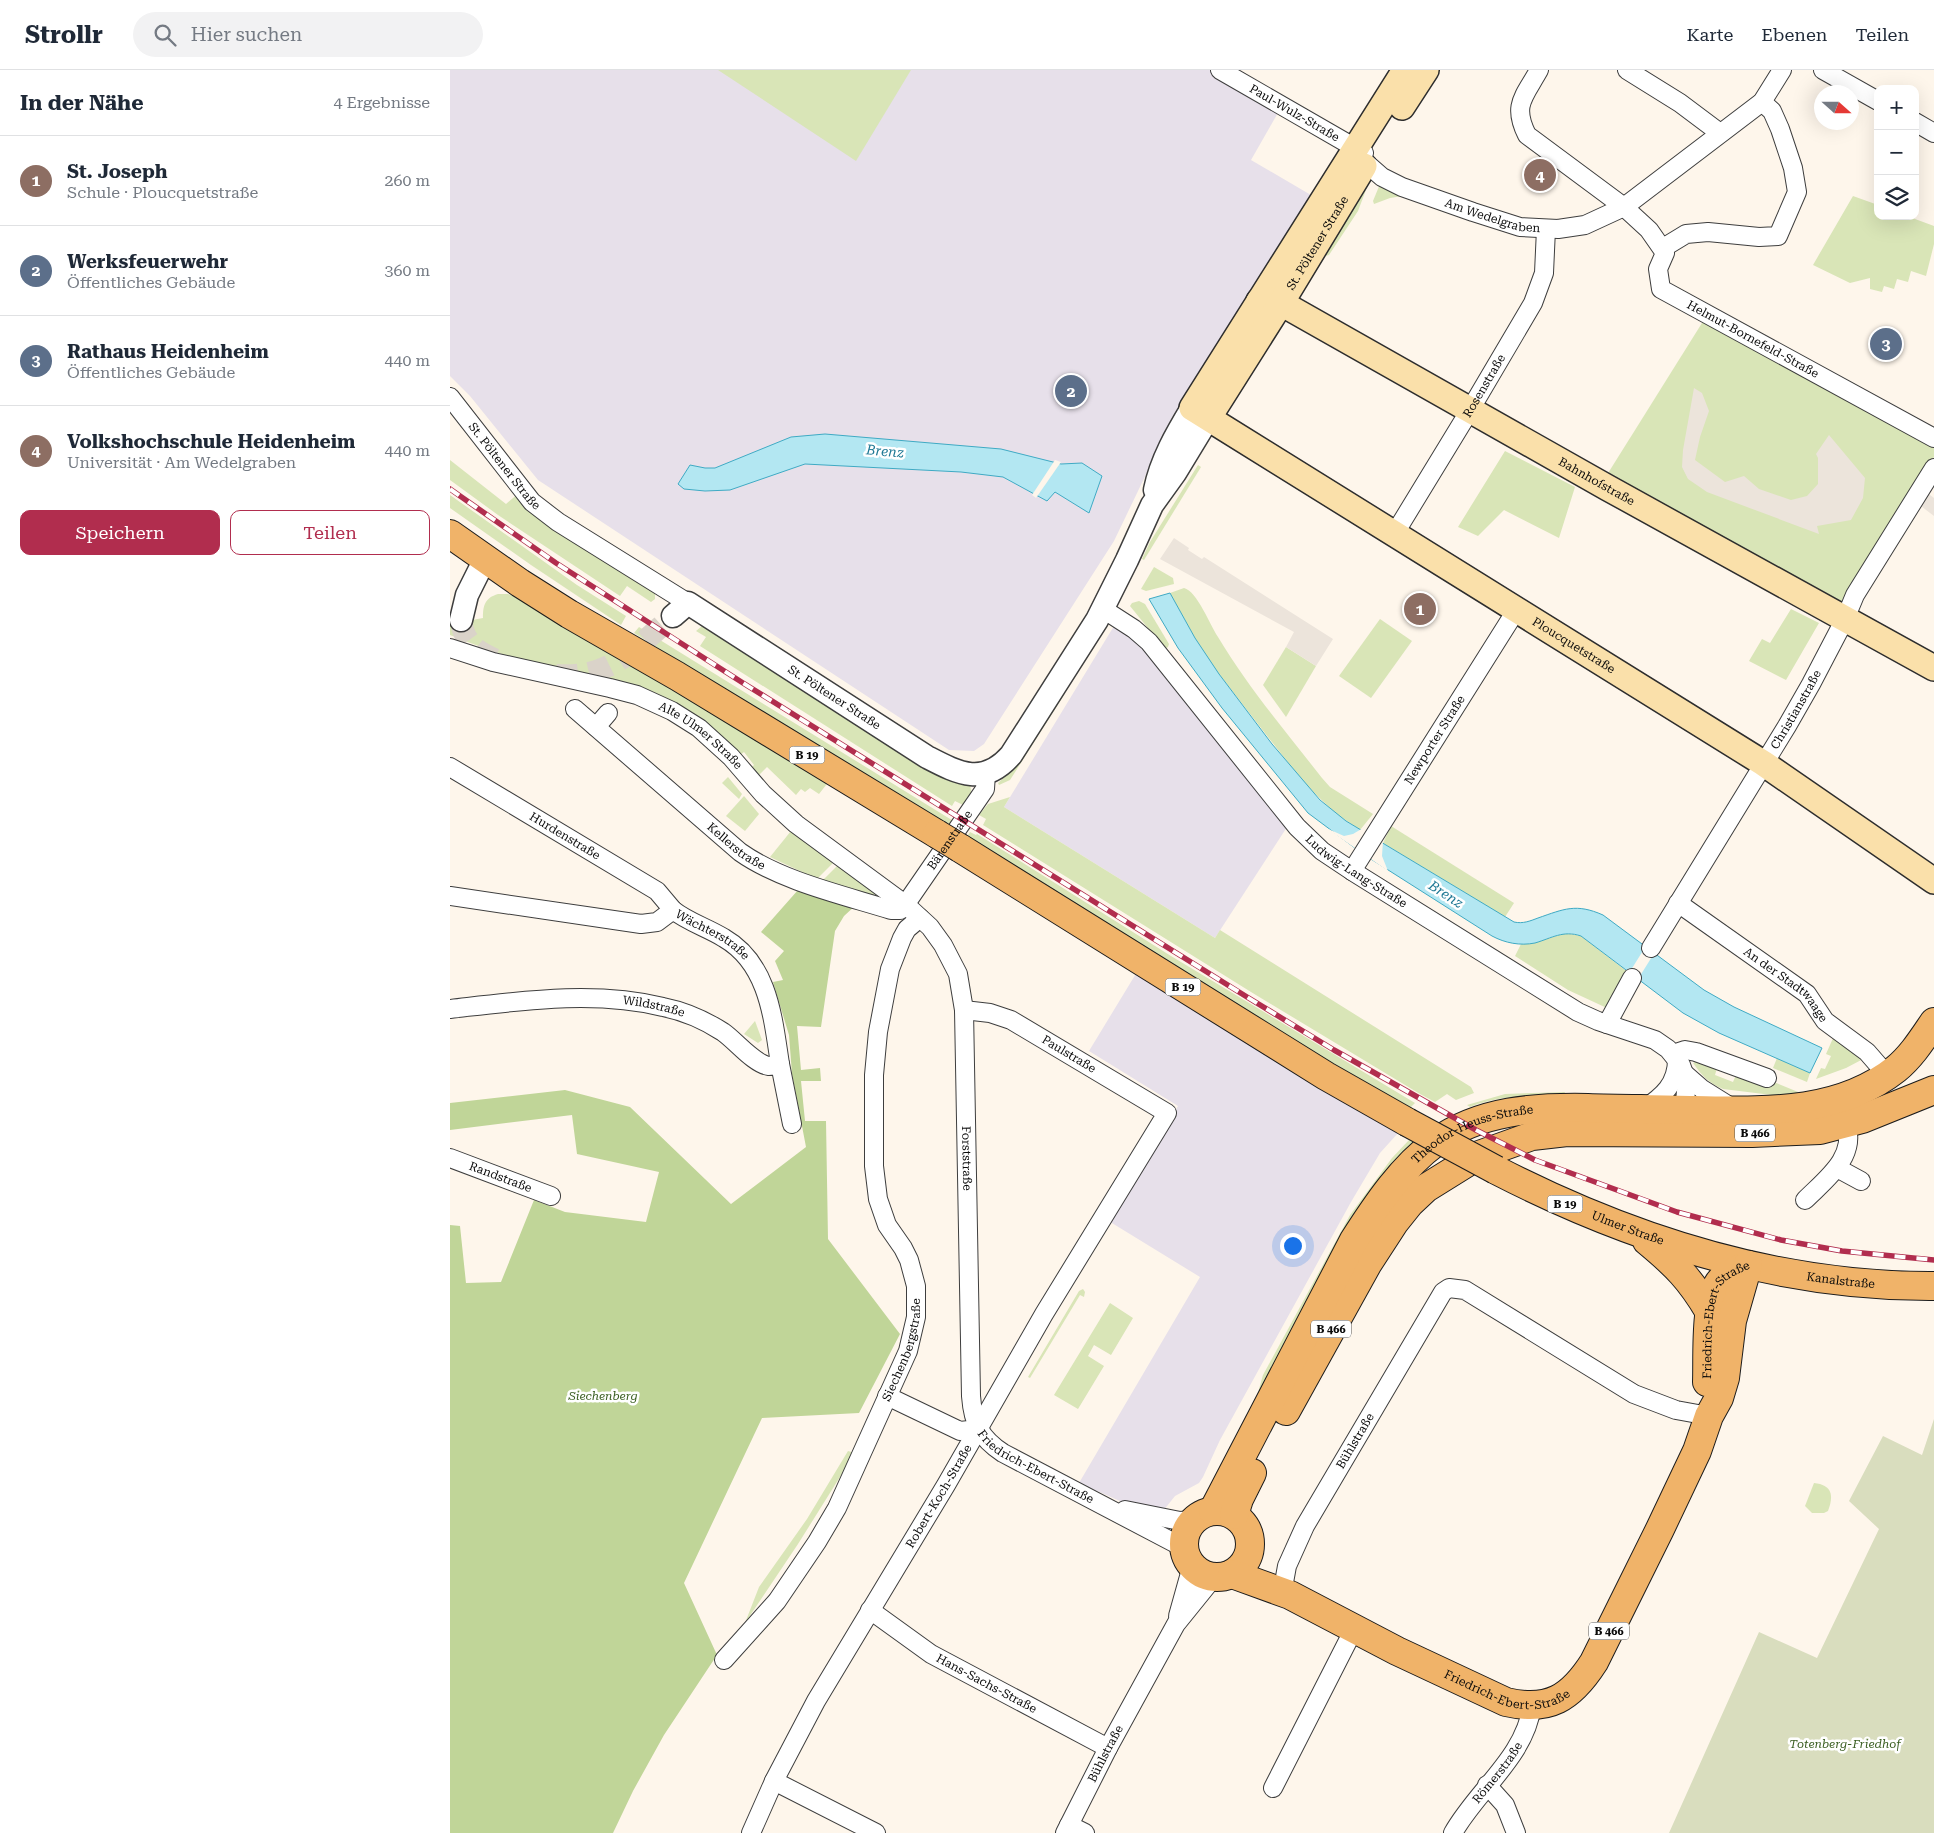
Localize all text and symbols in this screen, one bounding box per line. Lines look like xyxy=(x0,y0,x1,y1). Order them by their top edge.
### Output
search box xyxy=(133,12,483,57)
text: Strollr xyxy=(25,21,103,49)
icon: search xyxy=(151,21,179,49)
text: Hier suchen xyxy=(191,23,302,46)
text: Karte xyxy=(1687,24,1733,45)
text: Ebenen xyxy=(1761,24,1827,45)
text: Teilen xyxy=(1855,24,1909,45)
street label: Paul-Wulz-Straße xyxy=(1247,82,1342,145)
north arrow xyxy=(1814,85,1859,130)
map controls xyxy=(1874,85,1919,220)
button: + xyxy=(1874,85,1919,130)
text: In der Nähe xyxy=(20,91,143,115)
text: 4 Ergebnisse xyxy=(333,93,430,112)
button: − xyxy=(1874,130,1919,175)
pin: 4 xyxy=(1524,156,1556,194)
text: St. Joseph xyxy=(67,160,167,183)
text: 1 xyxy=(32,171,40,190)
text: 260 m xyxy=(384,171,430,190)
button: layers xyxy=(1874,175,1919,220)
text: Schule · Ploucquetstraße xyxy=(67,183,258,202)
street label: St. Pöltener Straße xyxy=(1284,193,1351,293)
street label: Am Wedelgraben xyxy=(1443,196,1541,235)
text: Werksfeuerwehr xyxy=(67,250,228,273)
text: 2 xyxy=(32,261,40,280)
text: 360 m xyxy=(384,261,430,280)
text: Öffentliches Gebäude xyxy=(67,273,235,292)
street label: Helmut-Bornefeld-Straße xyxy=(1685,298,1822,381)
pin: 3 xyxy=(1870,325,1902,363)
text: Rathaus Heidenheim xyxy=(67,340,269,363)
text: 3 xyxy=(32,351,40,370)
text: 440 m xyxy=(384,351,430,370)
street label: Rosenstraße xyxy=(1460,351,1508,420)
text: Öffentliches Gebäude xyxy=(67,363,235,382)
pin: 2 xyxy=(1055,372,1087,410)
street label: St. Pöltener Straße xyxy=(466,420,543,513)
text: Volkshochschule Heidenheim xyxy=(67,430,355,453)
text: 4 xyxy=(32,441,40,460)
text: 440 m xyxy=(384,441,430,460)
water label: Brenz xyxy=(865,441,905,461)
text: Universität · Am Wedelgraben xyxy=(67,453,296,472)
street label: Bahnhofstraße xyxy=(1556,454,1637,508)
button: Speichern xyxy=(20,510,220,555)
button: Teilen xyxy=(230,510,430,555)
pin: 1 xyxy=(1404,590,1436,628)
street label: Ploucquetstraße xyxy=(1530,614,1618,677)
street label: St. Pöltener Straße xyxy=(785,662,884,733)
street label: Christianstraße xyxy=(1768,667,1824,752)
street label: Newporter Straße xyxy=(1401,692,1468,787)
street label: Alte Ulmer Straße xyxy=(657,699,746,772)
road number: B 19 xyxy=(790,746,824,764)
street label: Bärenstraße xyxy=(924,807,976,872)
street label: Hurdenstraße xyxy=(527,809,603,863)
street label: Kellerstraße xyxy=(704,820,768,873)
street label: Ludwig-Lang-Straße xyxy=(1303,832,1410,911)
water label: Brenz xyxy=(1425,876,1466,911)
street label: Wächterstraße xyxy=(673,907,753,963)
street label: An der Stadtwaage xyxy=(1741,945,1831,1025)
road number: B 19 xyxy=(1166,979,1200,996)
street label: Wildstraße xyxy=(622,993,687,1020)
street label: Paulstraße xyxy=(1039,1032,1099,1076)
street label: Theodor-Heuss-Straße xyxy=(1409,1102,1534,1166)
road number: B 466 xyxy=(1735,1124,1775,1142)
street label: Forststraße xyxy=(959,1126,974,1191)
street label: Randstraße xyxy=(467,1159,534,1195)
road number: B 19 xyxy=(1548,1196,1582,1212)
street label: Ulmer Straße xyxy=(1589,1208,1666,1248)
your location xyxy=(1280,1233,1306,1259)
street label: Friedrich-Ebert-Straße xyxy=(1700,1258,1752,1379)
street label: Kanalstraße xyxy=(1806,1269,1876,1291)
street label: Siechenbergstraße xyxy=(879,1298,923,1403)
road number: B 466 xyxy=(1311,1320,1351,1338)
park label: Siechenberg xyxy=(567,1389,638,1403)
street label: Bühlstraße xyxy=(1333,1410,1377,1471)
street label: Friedrich-Ebert-Straße xyxy=(975,1427,1096,1507)
street label: Robert-Koch-Straße xyxy=(903,1442,975,1550)
road number: B 466 xyxy=(1589,1622,1629,1640)
street label: Hans-Sachs-Straße xyxy=(934,1651,1040,1716)
street label: Friedrich-Ebert-Straße xyxy=(1442,1667,1573,1712)
street label: Bühlstraße xyxy=(1085,1722,1126,1785)
park label: Totenberg-Friedhof xyxy=(1789,1737,1902,1751)
street label: Römerstraße xyxy=(1469,1739,1525,1806)

